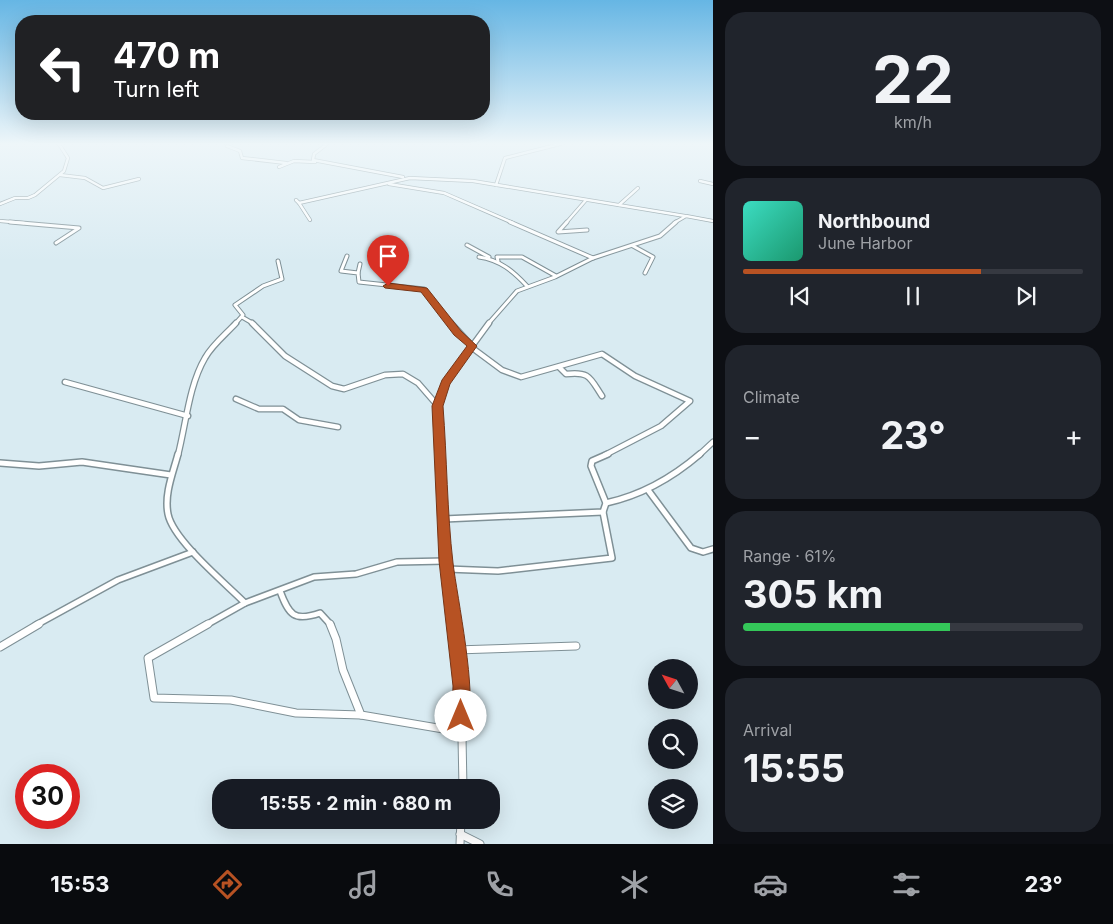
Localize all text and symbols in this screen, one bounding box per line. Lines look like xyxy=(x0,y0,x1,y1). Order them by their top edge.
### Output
text: 470 m xyxy=(113,34,220,76)
icon: left xyxy=(30,35,95,100)
text: 22 xyxy=(872,40,954,119)
text: Turn left xyxy=(113,76,199,102)
text: km/h xyxy=(894,112,932,132)
text: Northbound xyxy=(818,210,930,233)
text: June Harbor xyxy=(818,233,912,253)
pin xyxy=(367,235,409,286)
icon: arrive xyxy=(374,242,402,270)
icon: previous xyxy=(786,282,814,310)
icon: pause xyxy=(899,282,927,310)
icon: next xyxy=(1012,282,1040,310)
text: Climate xyxy=(743,387,800,407)
text: 23° xyxy=(880,412,946,458)
text: − xyxy=(743,419,762,453)
text: + xyxy=(1064,419,1083,453)
text: Range · 61% xyxy=(743,546,837,566)
text: 305 km xyxy=(743,571,883,617)
north arrow xyxy=(648,659,698,709)
map controls xyxy=(648,659,698,829)
position arrow xyxy=(434,689,486,741)
button: search xyxy=(648,719,698,769)
text: Arrival xyxy=(743,720,792,740)
text: 15:55 xyxy=(743,745,845,791)
speed limit sign: 30 xyxy=(15,764,80,829)
button: layers xyxy=(648,779,698,829)
text: 15:55 · 2 min · 680 m xyxy=(260,792,452,815)
icon: directions xyxy=(210,867,245,902)
icon: music xyxy=(346,867,381,902)
icon: phone xyxy=(482,867,517,902)
icon: climate xyxy=(617,867,652,902)
icon: car xyxy=(753,867,788,902)
icon: filters xyxy=(889,867,924,902)
text: 15:53 xyxy=(50,871,110,897)
text: 23° xyxy=(1025,871,1063,897)

